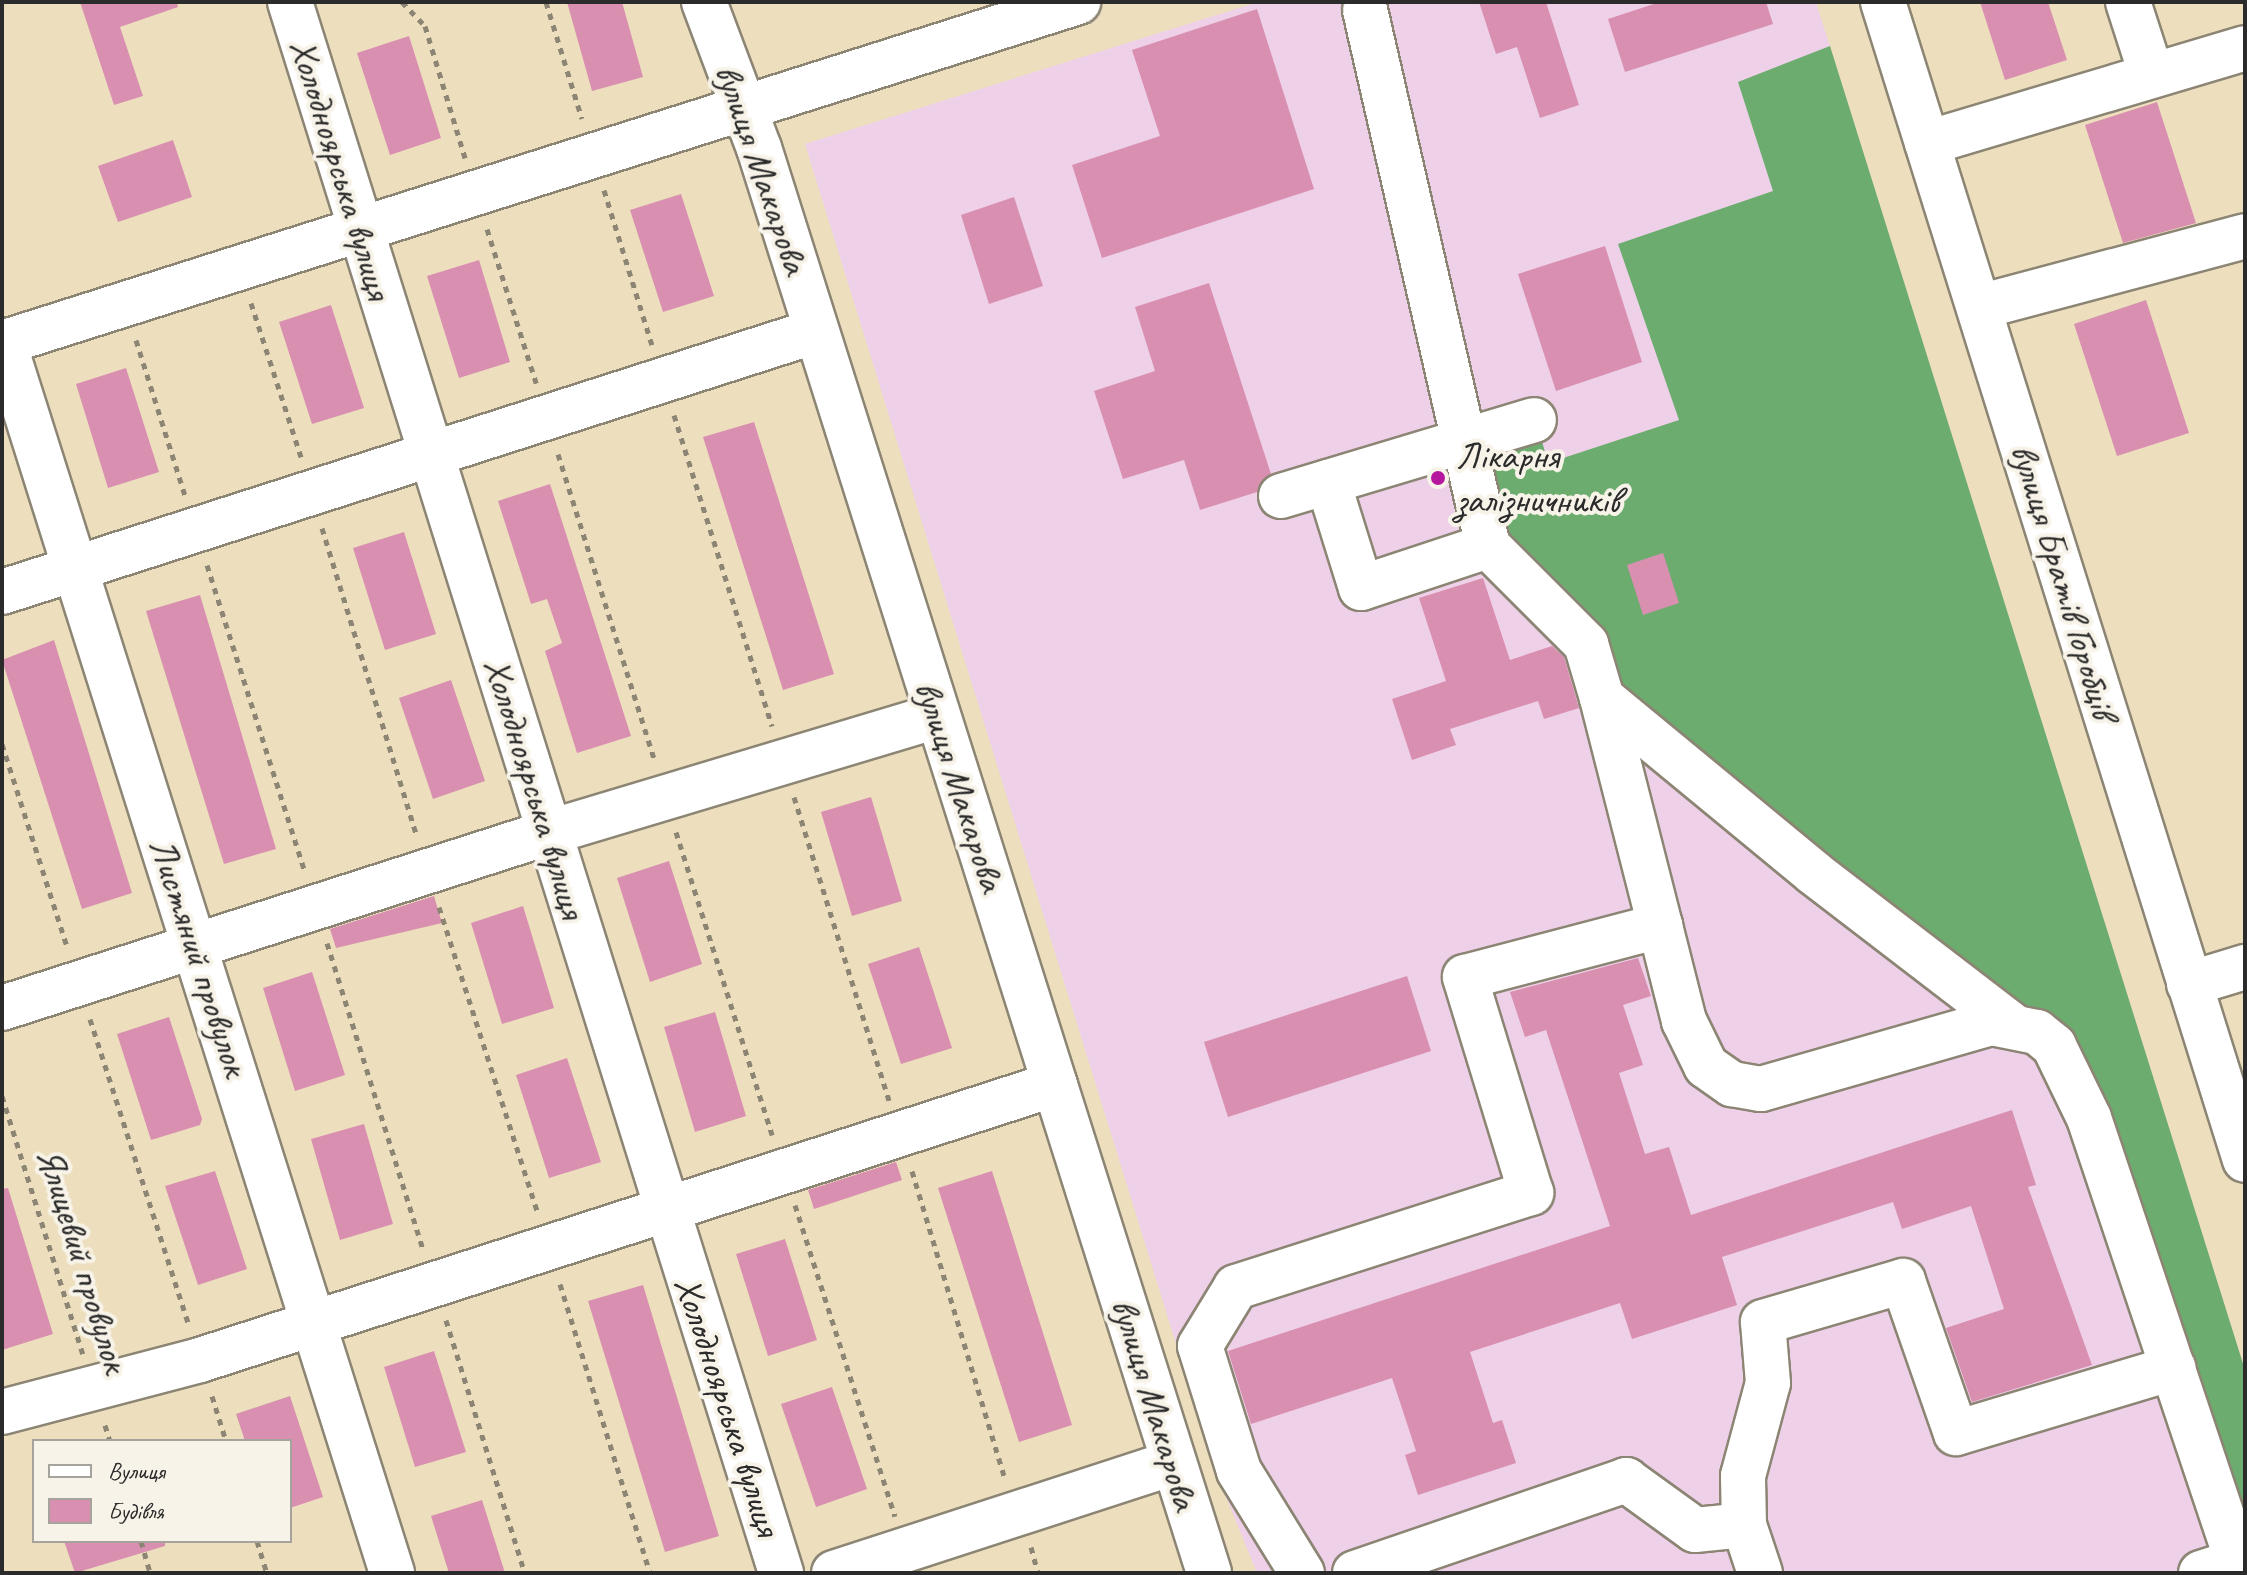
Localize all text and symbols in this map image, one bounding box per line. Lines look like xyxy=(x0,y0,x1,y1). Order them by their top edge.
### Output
street label: Холодноярська вулиця xyxy=(279,32,403,306)
street label: вулиця Макарова xyxy=(705,58,819,280)
place label: Лікарня залізничників xyxy=(1456,433,1619,522)
street label: вулиця Братів Горобців xyxy=(2001,439,2127,723)
marker: Лікарня залізничників xyxy=(1427,467,1449,489)
street label: Холодноярська вулиця xyxy=(473,651,597,925)
street label: вулиця Макарова xyxy=(904,675,1016,897)
street label: Листяний провулок xyxy=(139,832,259,1082)
street label: Ялицевий провулок xyxy=(27,1142,139,1378)
street label: Холодноярська вулиця xyxy=(664,1270,792,1542)
street label: вулиця Макарова xyxy=(1101,1293,1209,1515)
legend xyxy=(32,1439,292,1543)
text: Вулиця xyxy=(108,1456,165,1486)
text: Будівля xyxy=(108,1496,164,1526)

